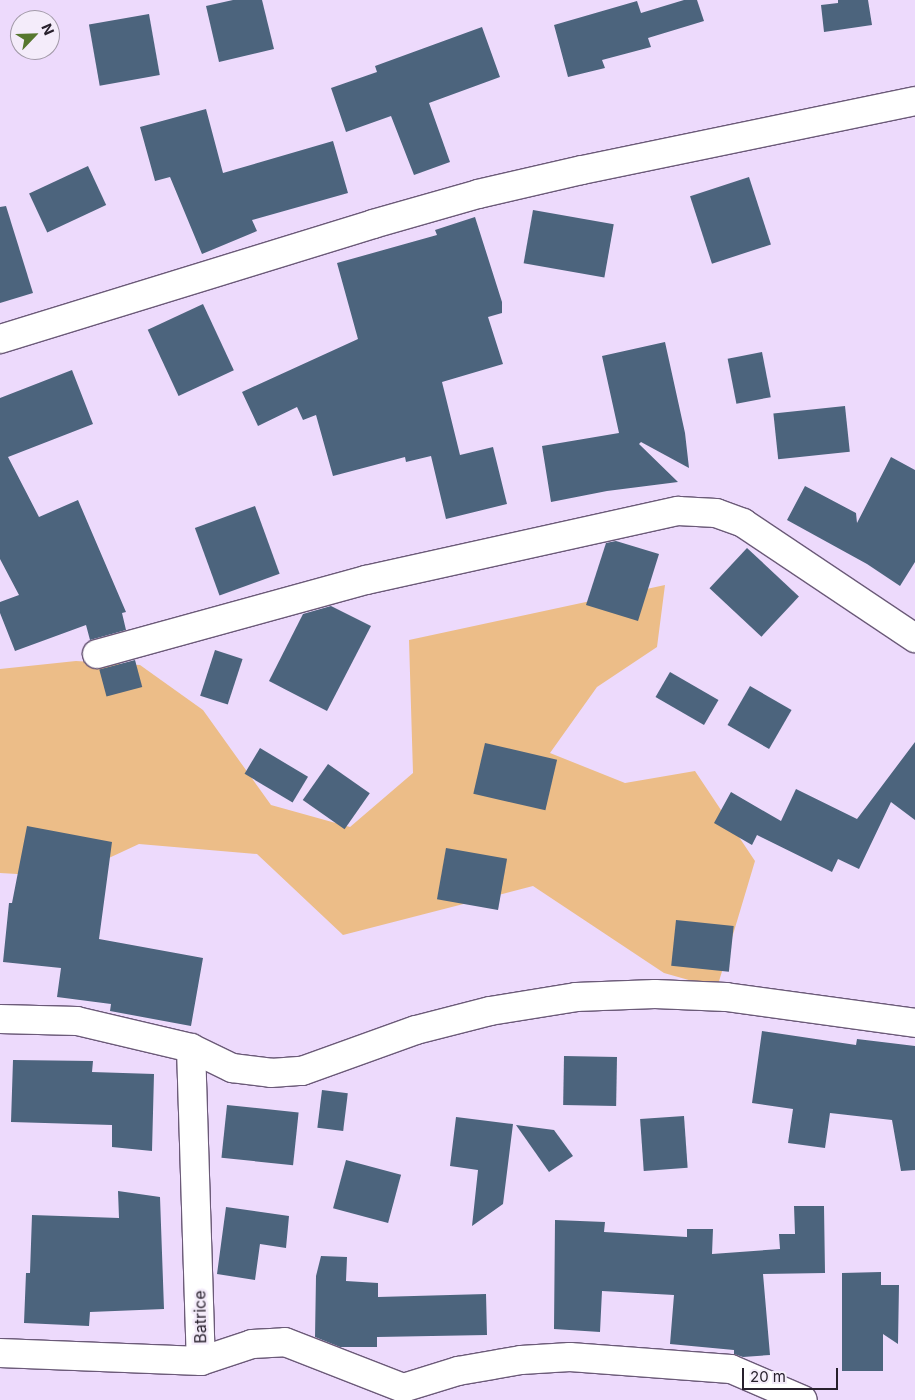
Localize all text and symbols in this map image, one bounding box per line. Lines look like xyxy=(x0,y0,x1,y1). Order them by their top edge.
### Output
north arrow xyxy=(10,10,60,60)
text: N xyxy=(38,21,58,37)
street label: Batrice xyxy=(190,1290,210,1344)
scale bar xyxy=(745,1358,841,1390)
text: 20 m xyxy=(750,1367,786,1386)

